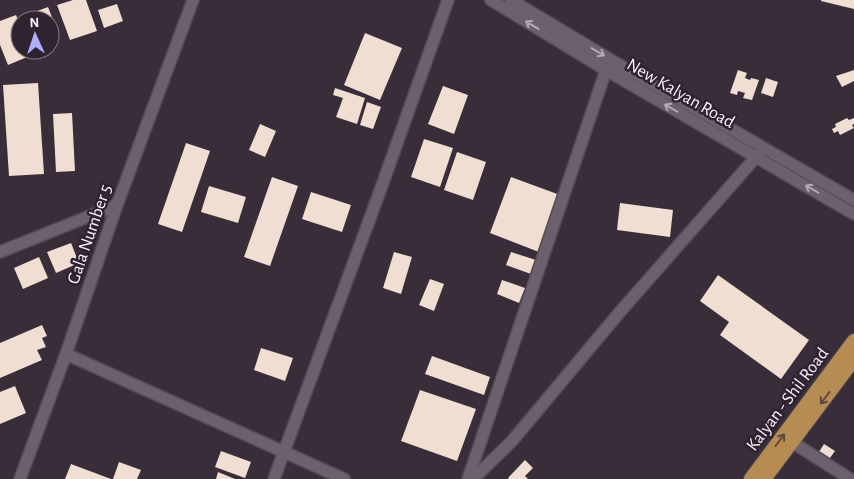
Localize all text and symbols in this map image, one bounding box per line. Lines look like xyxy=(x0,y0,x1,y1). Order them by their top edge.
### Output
north arrow xyxy=(10,10,60,60)
text: N xyxy=(29,16,40,30)
one-way arrow xyxy=(525,19,539,29)
one-way arrow xyxy=(590,48,604,58)
street label: New Kalyan Road xyxy=(623,56,738,132)
one-way arrow xyxy=(665,102,679,112)
street label: Gala Number 5 xyxy=(64,182,115,286)
one-way arrow xyxy=(805,184,820,193)
street label: Kalyan - Shil Road xyxy=(743,345,832,455)
one-way arrow xyxy=(820,391,830,405)
one-way arrow xyxy=(775,433,785,447)

